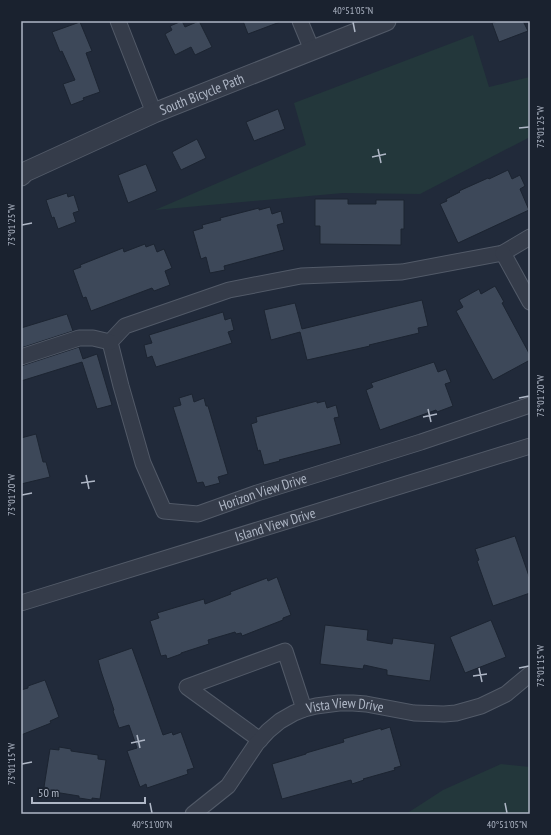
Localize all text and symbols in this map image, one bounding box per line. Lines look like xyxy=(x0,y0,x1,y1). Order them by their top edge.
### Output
text: 40°51'05"N xyxy=(333,4,373,17)
street label: South Bicycle Path xyxy=(157,69,247,119)
text: 73°01'25"W xyxy=(534,106,547,148)
text: 73°01'25"W xyxy=(5,204,18,246)
text: 73°01'20"W xyxy=(534,375,547,417)
street label: Horizon View Drive xyxy=(216,469,309,515)
text: 73°01'20"W xyxy=(5,474,18,516)
street label: Island View Drive xyxy=(233,504,318,545)
text: 73°01'15"W xyxy=(534,645,547,687)
street label: Vista View Drive xyxy=(303,694,385,717)
text: 73°01'15"W xyxy=(5,743,18,785)
scale bar xyxy=(32,779,145,805)
text: 50 m xyxy=(38,785,59,800)
text: 40°51'00"N xyxy=(132,818,172,831)
text: 40°51'05"N xyxy=(487,818,527,831)

